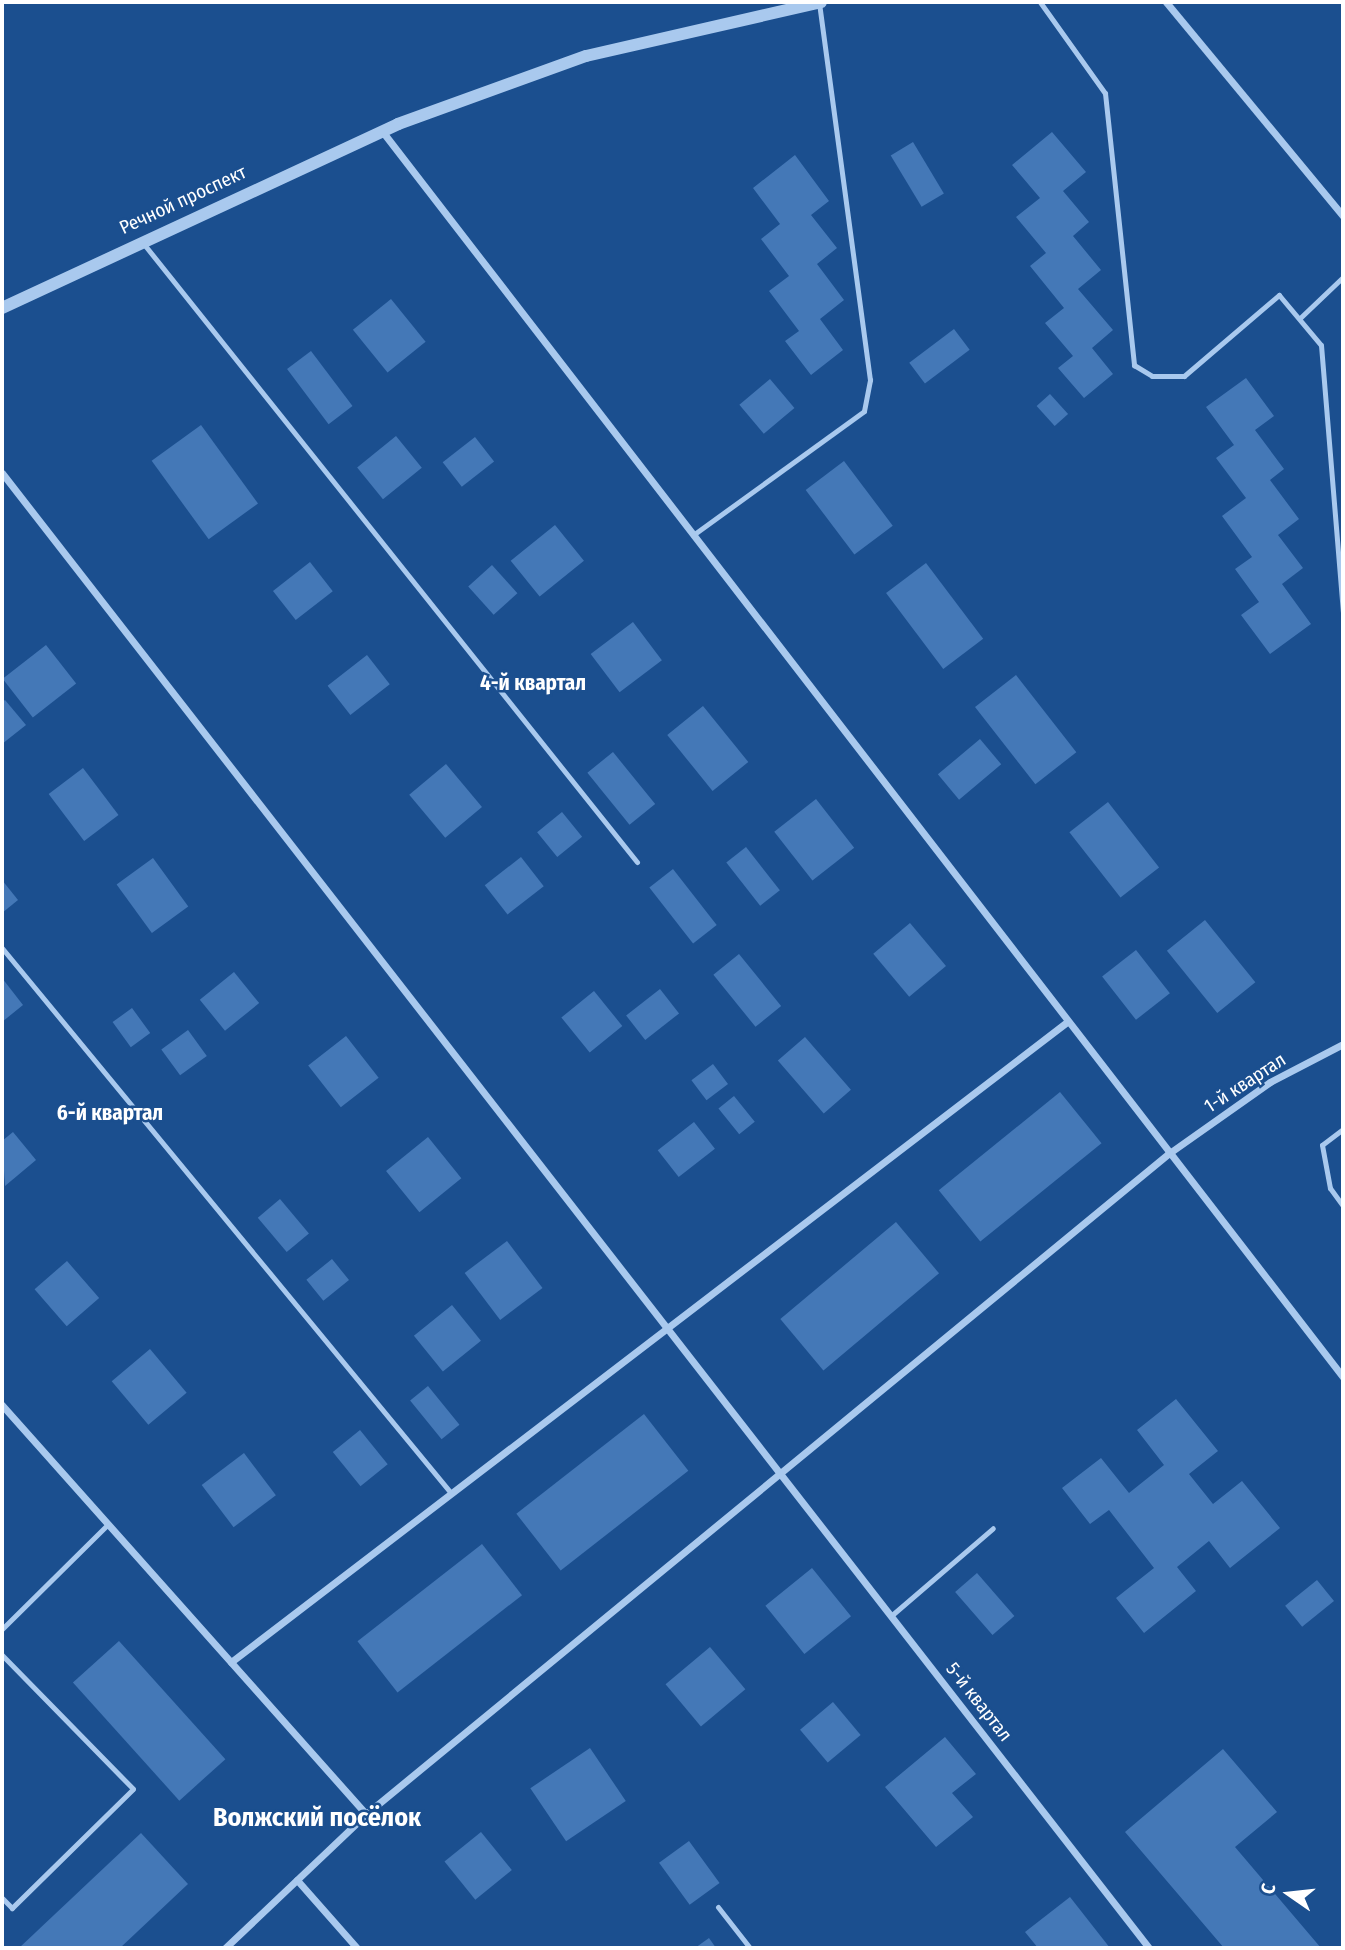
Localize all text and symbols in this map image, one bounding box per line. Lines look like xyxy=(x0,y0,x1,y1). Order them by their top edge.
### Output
street label: Речной проспект xyxy=(116,161,250,239)
district label: 4-й квартал xyxy=(480,670,586,696)
street label: 1-й квартал xyxy=(1200,1048,1290,1118)
district label: 6-й квартал xyxy=(57,1100,163,1126)
street label: 5-й квартал xyxy=(941,1658,1017,1746)
district label: Волжский посёлок xyxy=(213,1802,421,1834)
north arrow xyxy=(1254,1859,1324,1929)
text: С xyxy=(1256,1881,1281,1896)

